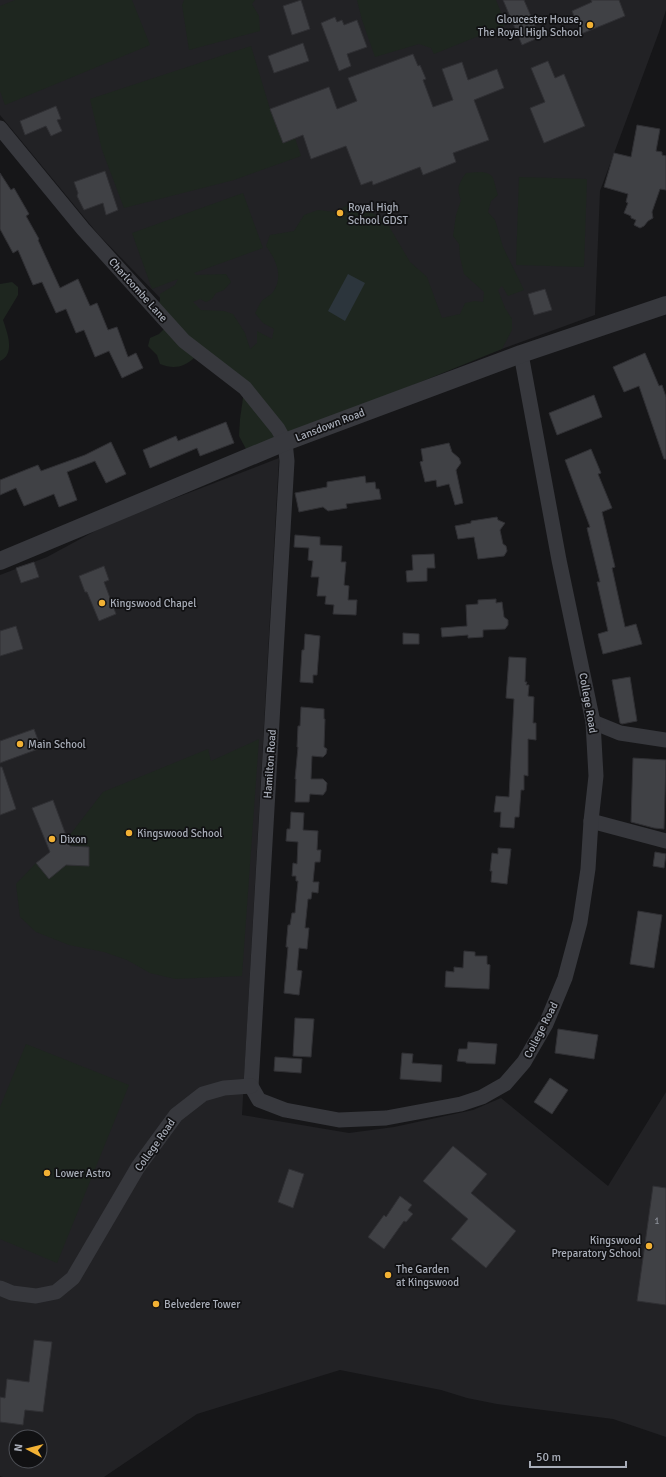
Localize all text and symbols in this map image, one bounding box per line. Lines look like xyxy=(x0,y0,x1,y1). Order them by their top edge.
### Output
place label: Gloucester House, The Royal High School xyxy=(478,13,582,39)
marker: Gloucester House, The Royal High School xyxy=(585,20,595,30)
place label: Royal High School GDST xyxy=(348,201,408,227)
marker: Royal High School GDST xyxy=(335,208,345,218)
street label: Charlcombe Lane xyxy=(106,255,170,325)
street label: Lansdown Road xyxy=(293,406,367,444)
place label: Kingswood Chapel xyxy=(110,597,196,610)
marker: Kingswood Chapel xyxy=(97,598,107,608)
street label: College Road xyxy=(576,672,600,734)
street label: Hamilton Road xyxy=(261,729,279,799)
place label: Main School xyxy=(28,738,86,751)
marker: Main School xyxy=(15,739,25,749)
place label: Kingswood School xyxy=(137,827,223,840)
marker: Kingswood School xyxy=(124,828,134,838)
place label: Dixon xyxy=(60,833,87,846)
marker: Dixon xyxy=(47,834,57,844)
street label: College Road xyxy=(521,1000,561,1060)
street label: College Road xyxy=(132,1116,178,1174)
place label: Lower Astro xyxy=(55,1167,111,1180)
marker: Lower Astro xyxy=(42,1168,52,1178)
house number: 1 xyxy=(655,1216,660,1227)
place label: Kingswood Preparatory School xyxy=(551,1234,641,1260)
marker: Kingswood Preparatory School xyxy=(644,1241,654,1251)
place label: The Garden at Kingswood xyxy=(396,1263,459,1289)
marker: The Garden at Kingswood xyxy=(383,1270,393,1280)
place label: Belvedere Tower xyxy=(164,1298,240,1311)
marker: Belvedere Tower xyxy=(151,1299,161,1309)
north arrow xyxy=(8,1429,48,1469)
text: N xyxy=(12,1443,25,1452)
scale bar xyxy=(530,1443,626,1469)
text: 50 m xyxy=(536,1450,561,1465)

